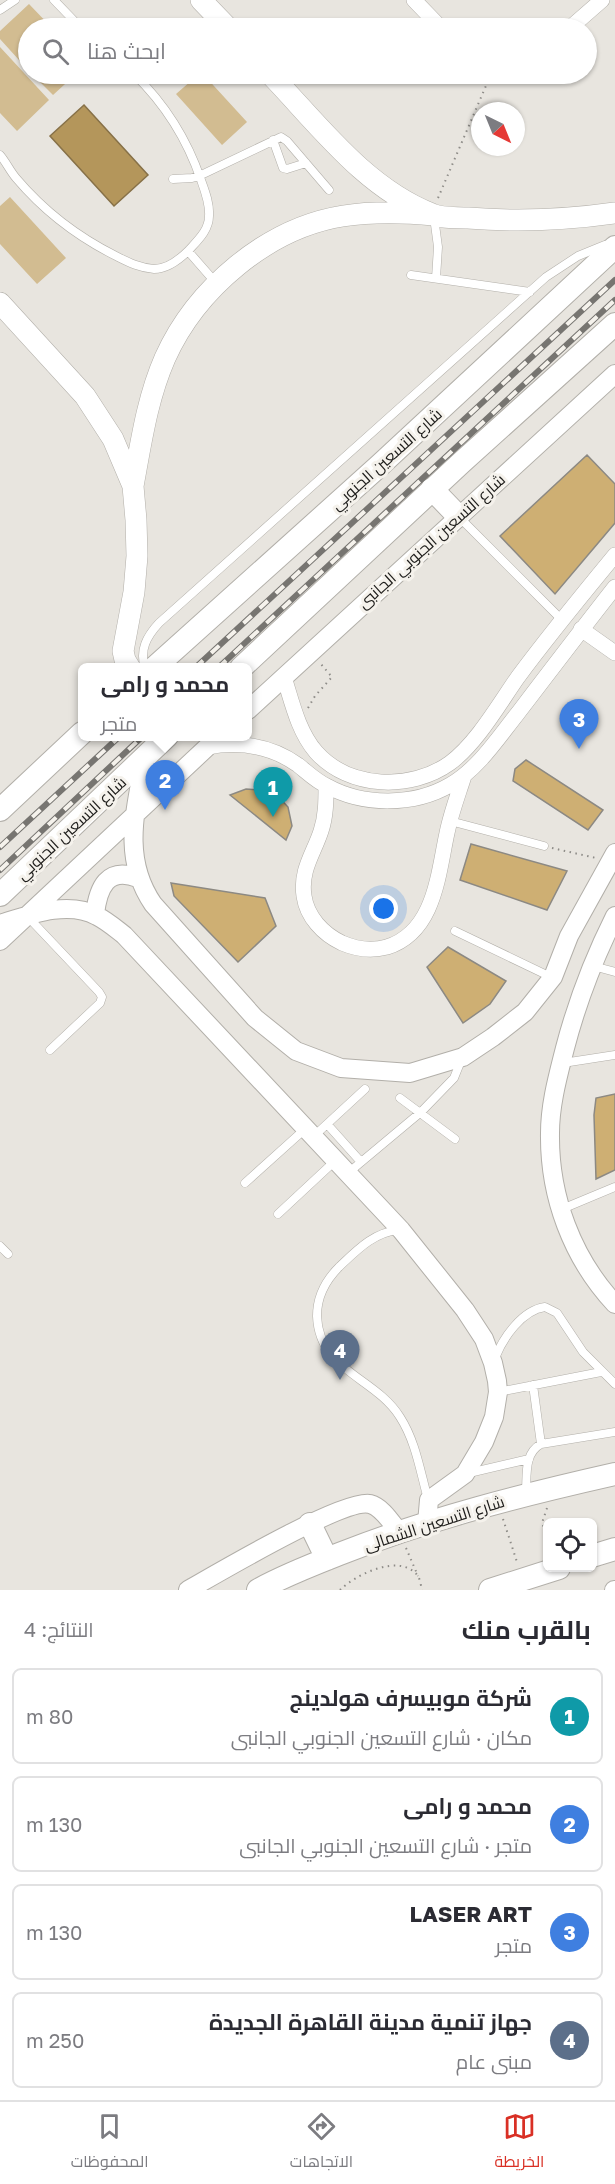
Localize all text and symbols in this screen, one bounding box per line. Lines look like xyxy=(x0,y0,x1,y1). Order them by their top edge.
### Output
search box xyxy=(18,18,597,84)
icon: search xyxy=(39,35,72,68)
text: ابحث هنا xyxy=(87,37,166,64)
north arrow xyxy=(471,102,525,156)
street label: شارع التسعين الجنوبي xyxy=(326,404,448,517)
street label: شارع التسعين الجنوبي الجانبى xyxy=(353,469,512,616)
popup xyxy=(78,663,252,741)
text: محمد و رامى xyxy=(101,670,229,697)
pin: 3 xyxy=(560,700,598,749)
text: متجر xyxy=(101,711,137,735)
pin: 2 xyxy=(146,760,184,810)
pin: 1 xyxy=(254,768,292,817)
street label: شارع التسعين الجنوبي xyxy=(12,772,133,887)
your location xyxy=(369,894,398,923)
pin: 4 xyxy=(320,1330,360,1380)
street label: شارع التسعين الشمالى xyxy=(361,1491,507,1557)
map controls xyxy=(543,1518,597,1572)
button: locate xyxy=(543,1518,597,1572)
text: بالقرب منك xyxy=(462,1614,591,1645)
text: النتائج: 4 xyxy=(24,1617,94,1641)
text: شركة موبيسرف هولدينج xyxy=(289,1684,532,1711)
text: 80 m xyxy=(26,1704,73,1728)
text: 1 xyxy=(564,1704,575,1728)
text: مكان · شارع التسعين الجنوبي الجانبى xyxy=(231,1725,532,1749)
text: محمد و رامى xyxy=(403,1792,532,1819)
text: 130 m xyxy=(26,1812,83,1836)
text: 2 xyxy=(563,1812,576,1836)
text: متجر · شارع التسعين الجنوبي الجانبى xyxy=(239,1833,532,1857)
text: LASER ART xyxy=(409,1900,532,1927)
text: 130 m xyxy=(26,1920,83,1944)
text: 3 xyxy=(563,1920,576,1944)
text: متجر xyxy=(495,1933,532,1957)
text: جهاز تنمية مدينة القاهرة الجديدة xyxy=(209,2008,532,2035)
text: 250 m xyxy=(26,2028,84,2052)
text: 4 xyxy=(563,2028,576,2052)
text: مبنى عام xyxy=(456,2049,532,2073)
tab: المحفوظات xyxy=(71,2110,149,2176)
tab: الاتجاهات xyxy=(290,2110,353,2176)
tab: الخريطة xyxy=(494,2110,544,2176)

